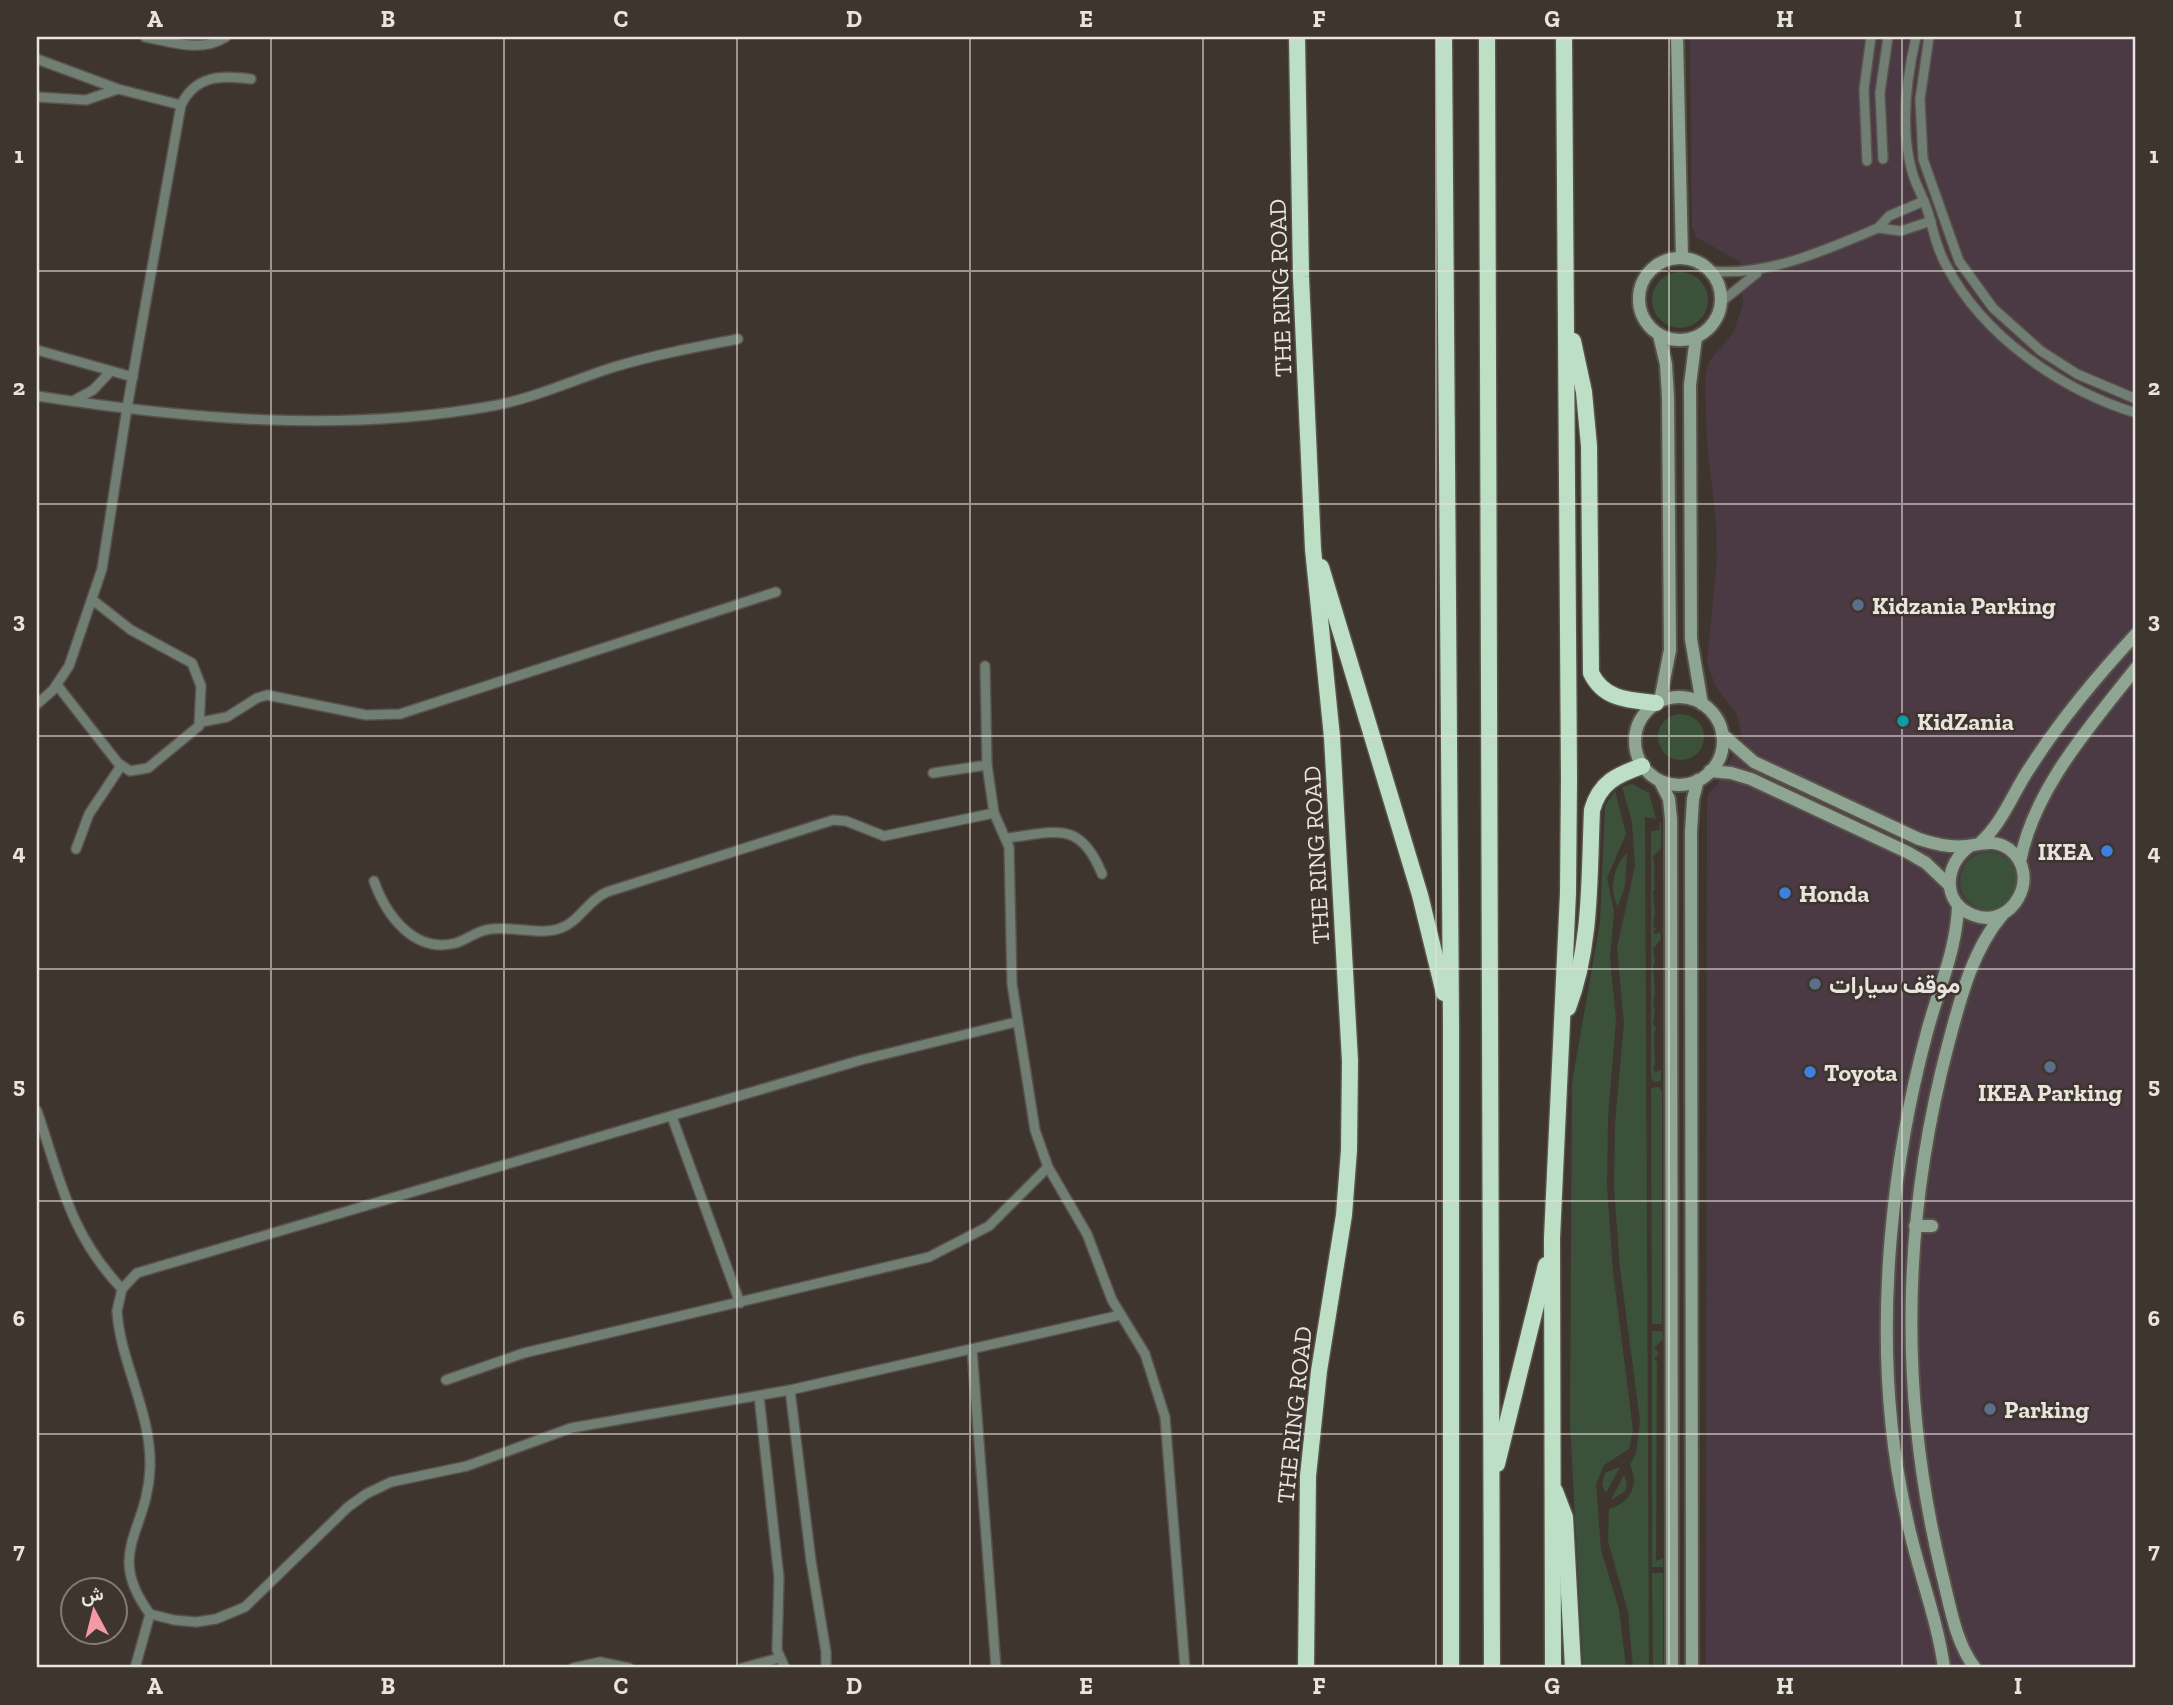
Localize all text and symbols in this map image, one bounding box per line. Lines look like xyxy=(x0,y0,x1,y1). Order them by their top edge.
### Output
text: A xyxy=(147,5,163,33)
text: B xyxy=(381,5,395,33)
text: C xyxy=(614,5,628,33)
text: D xyxy=(846,5,862,33)
text: E xyxy=(1079,5,1093,33)
text: F xyxy=(1312,5,1326,33)
text: G xyxy=(1544,5,1560,33)
text: H xyxy=(1776,5,1794,33)
text: I xyxy=(2014,5,2022,33)
text: 1 xyxy=(14,141,24,169)
text: 1 xyxy=(2149,141,2159,169)
street label: THE RING ROAD xyxy=(1262,198,1298,378)
text: 2 xyxy=(13,373,25,401)
text: 2 xyxy=(2148,373,2160,401)
place label: Kidzania Parking xyxy=(1872,591,2056,620)
marker: Kidzania Parking xyxy=(1850,597,1866,613)
text: 3 xyxy=(13,606,25,634)
text: 3 xyxy=(2148,606,2160,634)
place label: KidZania xyxy=(1917,707,2014,736)
marker: KidZania xyxy=(1895,713,1911,729)
street label: THE RING ROAD xyxy=(1297,765,1335,945)
place label: IKEA xyxy=(2038,837,2093,866)
text: 4 xyxy=(12,838,26,866)
text: 4 xyxy=(2147,838,2161,866)
marker: IKEA xyxy=(2099,843,2115,859)
place label: Honda xyxy=(1799,879,1869,908)
marker: Honda xyxy=(1777,885,1793,901)
place label: موقف سيارات xyxy=(1829,970,1960,1000)
marker: موقف سيارات xyxy=(1807,976,1823,992)
place label: Toyota xyxy=(1824,1058,1897,1087)
marker: IKEA Parking xyxy=(2042,1059,2058,1075)
marker: Toyota xyxy=(1802,1064,1818,1080)
text: 5 xyxy=(13,1071,25,1099)
text: 5 xyxy=(2148,1071,2160,1099)
place label: IKEA Parking xyxy=(1978,1078,2122,1107)
text: 6 xyxy=(13,1304,25,1332)
text: 6 xyxy=(2148,1304,2160,1332)
street label: THE RING ROAD xyxy=(1270,1325,1318,1505)
place label: Parking xyxy=(2004,1395,2089,1424)
marker: Parking xyxy=(1982,1401,1998,1417)
text: 7 xyxy=(13,1536,25,1564)
text: 7 xyxy=(2148,1536,2160,1564)
north arrow xyxy=(60,1576,130,1646)
text: ش xyxy=(79,1582,105,1607)
text: A xyxy=(147,1672,163,1700)
text: B xyxy=(381,1672,395,1700)
text: C xyxy=(614,1672,628,1700)
text: D xyxy=(846,1672,862,1700)
text: E xyxy=(1079,1672,1093,1700)
text: F xyxy=(1312,1672,1326,1700)
text: G xyxy=(1544,1672,1560,1700)
text: H xyxy=(1776,1672,1794,1700)
text: I xyxy=(2014,1672,2022,1700)

